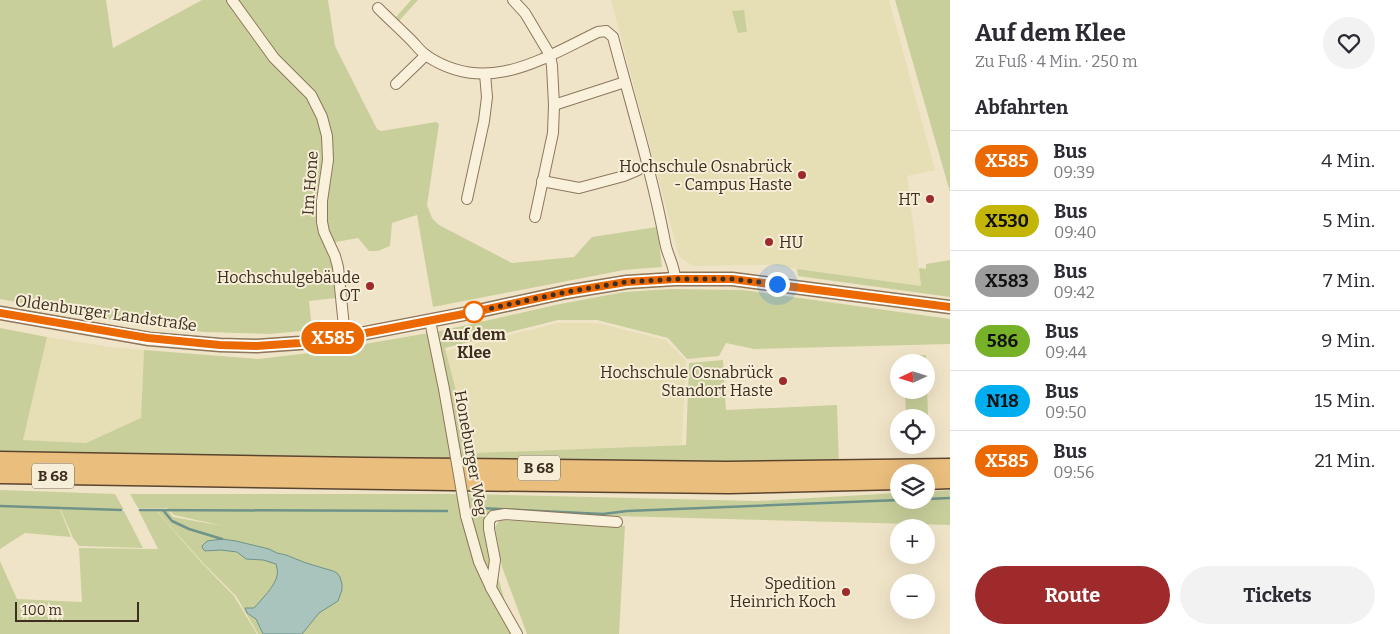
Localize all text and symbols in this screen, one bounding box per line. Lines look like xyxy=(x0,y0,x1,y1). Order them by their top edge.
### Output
button: heart xyxy=(1323,17,1375,69)
text: Auf dem Klee xyxy=(975,19,1126,47)
text: Zu Fuß · 4 Min. · 250 m xyxy=(975,52,1138,71)
text: Abfahrten xyxy=(975,96,1068,119)
text: Bus xyxy=(1053,140,1087,163)
text: 4 Min. xyxy=(1321,149,1375,172)
street label: Im Hone xyxy=(298,150,322,216)
text: X585 xyxy=(985,150,1028,172)
place label: Hochschule Osnabrück - Campus Haste xyxy=(619,157,792,194)
text: 09:39 xyxy=(1053,163,1095,182)
marker: Hochschule Osnabrück - Campus Haste xyxy=(796,169,808,181)
place label: HT xyxy=(898,190,920,209)
marker: HT xyxy=(924,193,936,205)
text: Bus xyxy=(1054,200,1087,223)
text: 5 Min. xyxy=(1322,209,1375,232)
text: X530 xyxy=(985,210,1029,232)
text: 09:40 xyxy=(1054,223,1097,242)
place label: HU xyxy=(779,233,804,252)
marker: HU xyxy=(763,236,775,248)
text: Bus xyxy=(1054,260,1087,283)
place label: Hochschulgebäude OT xyxy=(217,268,360,305)
text: 7 Min. xyxy=(1323,269,1375,292)
text: X583 xyxy=(985,270,1029,292)
your location xyxy=(765,272,790,297)
marker: Hochschulgebäude OT xyxy=(364,280,376,292)
text: 09:42 xyxy=(1054,283,1095,302)
street label: Oldenburger Landstraße xyxy=(14,291,198,335)
marker: Auf dem Klee xyxy=(463,301,485,323)
text: Bus xyxy=(1045,320,1079,343)
line badge: X585 xyxy=(298,322,368,354)
place label: Auf dem Klee xyxy=(442,325,507,362)
text: X585 xyxy=(311,327,355,349)
text: 9 Min. xyxy=(1321,329,1375,352)
text: 586 xyxy=(987,330,1018,352)
text: 09:44 xyxy=(1045,343,1087,362)
north arrow xyxy=(890,354,935,399)
map controls xyxy=(890,354,935,619)
place label: Hochschule Osnabrück Standort Haste xyxy=(600,363,773,400)
marker: Hochschule Osnabrück Standort Haste xyxy=(777,375,789,387)
text: Bus xyxy=(1045,380,1079,403)
street label: Honeburger Weg xyxy=(451,389,491,517)
text: 15 Min. xyxy=(1315,389,1375,412)
text: N18 xyxy=(986,390,1019,412)
text: 09:50 xyxy=(1045,403,1087,422)
button: locate xyxy=(890,409,935,454)
text: Bus xyxy=(1053,440,1087,463)
text: 21 Min. xyxy=(1314,449,1375,472)
text: X585 xyxy=(985,450,1028,472)
road number: B 68 xyxy=(518,456,560,480)
text: 09:56 xyxy=(1053,463,1094,482)
road number: B 68 xyxy=(32,464,74,488)
button: layers xyxy=(890,464,935,509)
button: + xyxy=(890,519,935,564)
button: Route xyxy=(975,566,1170,624)
button: Tickets xyxy=(1180,566,1375,624)
place label: Spedition Heinrich Koch xyxy=(729,574,836,611)
button: − xyxy=(890,574,935,619)
marker: Spedition Heinrich Koch xyxy=(840,586,852,598)
scale bar xyxy=(15,599,139,622)
text: 100 m xyxy=(22,602,62,619)

